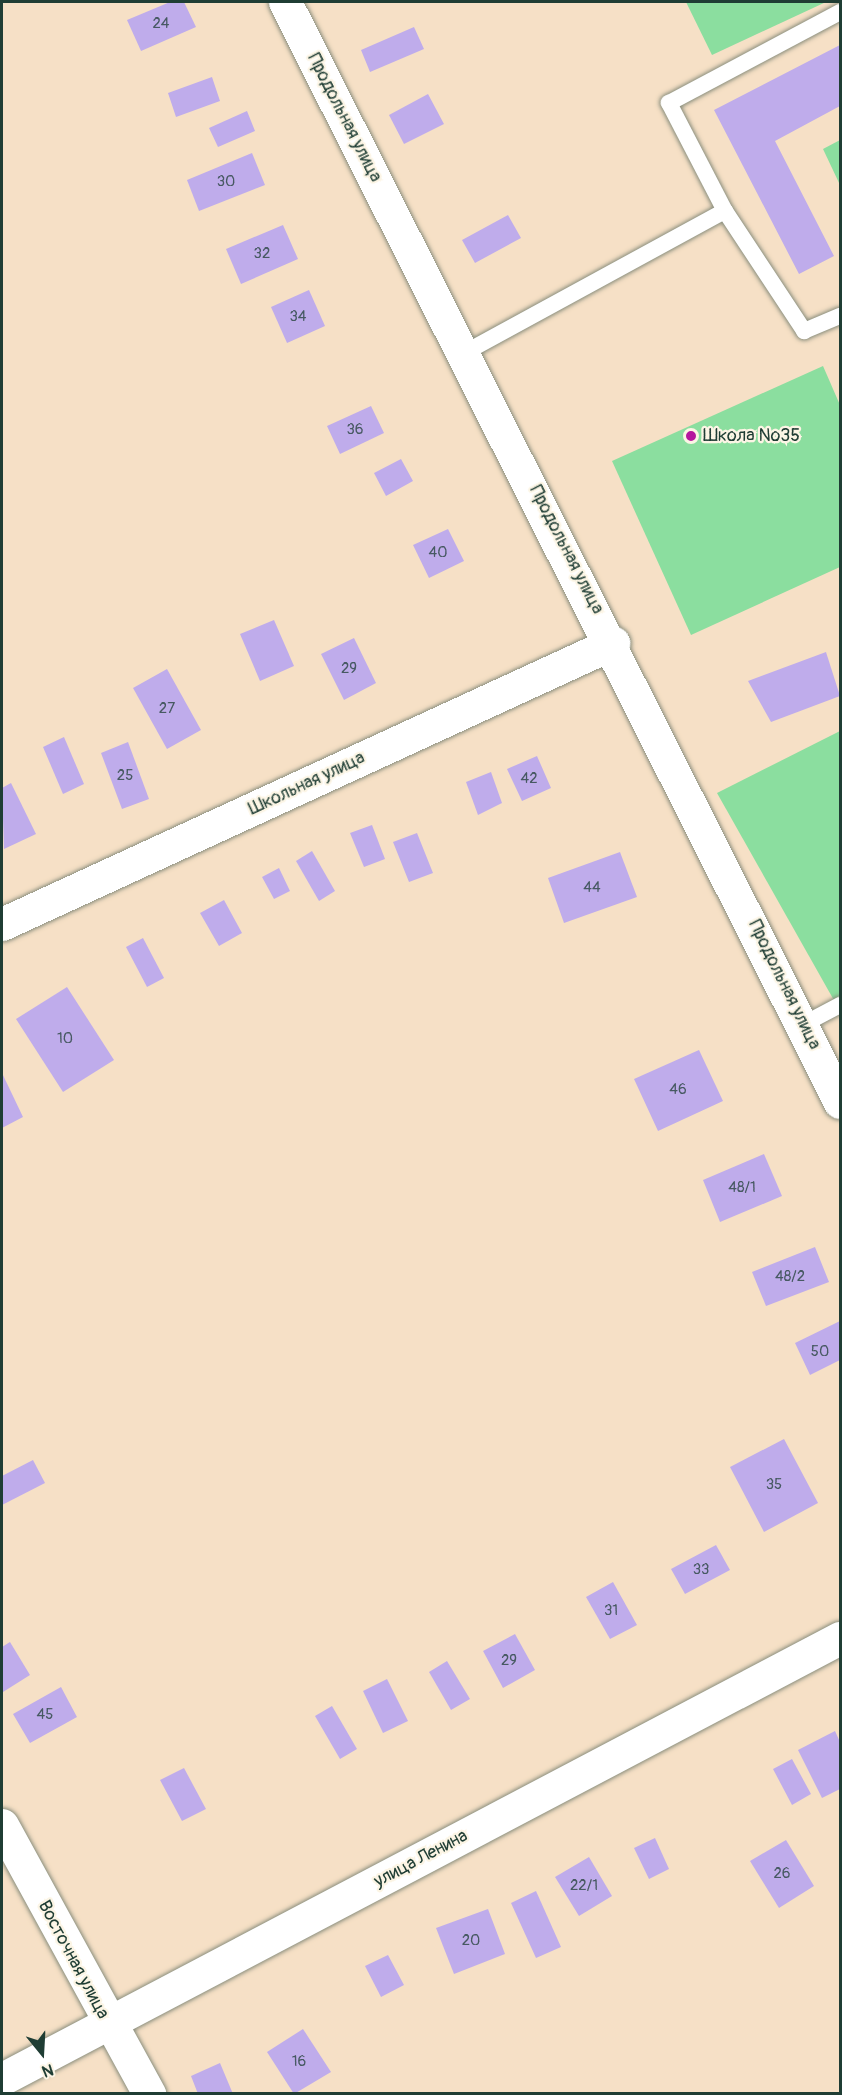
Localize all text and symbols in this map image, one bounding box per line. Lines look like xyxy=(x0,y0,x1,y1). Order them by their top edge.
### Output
house number: 24 xyxy=(152,15,170,33)
street label: Продольная улица xyxy=(302,50,386,186)
house number: 30 xyxy=(217,173,235,191)
house number: 32 xyxy=(254,245,270,263)
house number: 34 xyxy=(289,308,307,326)
house number: 36 xyxy=(346,421,364,439)
place label: Школа №35 xyxy=(703,425,800,447)
marker: Школа №35 xyxy=(684,429,698,443)
street label: Продольная улица xyxy=(524,482,608,618)
house number: 40 xyxy=(429,544,447,562)
house number: 29 xyxy=(341,660,357,678)
house number: 27 xyxy=(159,700,175,718)
street label: Школьная улица xyxy=(245,748,369,820)
house number: 25 xyxy=(117,767,133,785)
house number: 42 xyxy=(520,770,538,788)
house number: 44 xyxy=(583,879,601,897)
street label: Продольная улица xyxy=(743,917,825,1053)
house number: 10 xyxy=(57,1030,73,1048)
house number: 46 xyxy=(669,1081,687,1099)
house number: 48/1 xyxy=(728,1179,756,1197)
house number: 48/2 xyxy=(775,1268,805,1286)
house number: 50 xyxy=(811,1343,829,1361)
house number: 35 xyxy=(766,1476,782,1494)
house number: 33 xyxy=(693,1561,709,1579)
house number: 31 xyxy=(604,1602,618,1620)
house number: 29 xyxy=(501,1652,517,1670)
house number: 45 xyxy=(37,1706,53,1724)
street label: улица Ленина xyxy=(371,1825,471,1893)
house number: 26 xyxy=(773,1865,791,1883)
house number: 22/1 xyxy=(570,1877,598,1895)
street label: Восточная улица xyxy=(33,1897,113,2023)
house number: 20 xyxy=(462,1932,480,1950)
north arrow xyxy=(12,2023,72,2083)
house number: 16 xyxy=(292,2053,306,2071)
text: N xyxy=(39,2059,56,2081)

